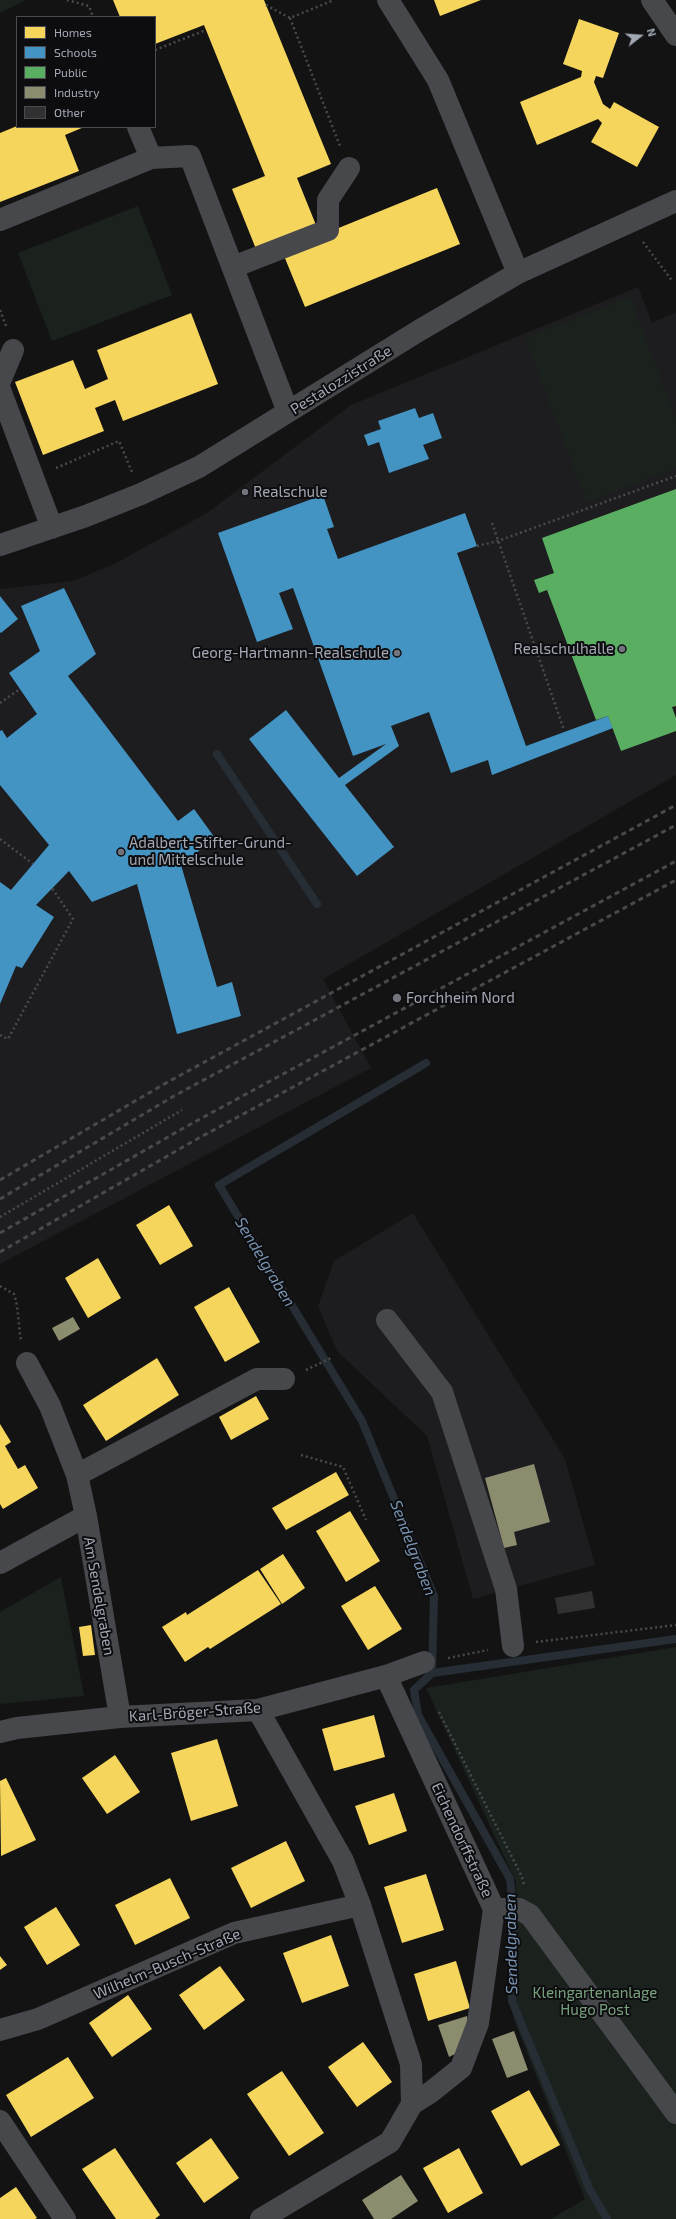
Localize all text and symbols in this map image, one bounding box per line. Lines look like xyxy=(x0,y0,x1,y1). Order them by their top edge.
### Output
legend xyxy=(16,16,156,128)
north arrow xyxy=(620,16,660,56)
text: Homes xyxy=(54,25,92,39)
text: N xyxy=(645,27,659,38)
text: Schools xyxy=(54,45,97,59)
text: Public xyxy=(54,65,87,79)
text: Industry xyxy=(54,85,100,99)
text: Other xyxy=(54,105,85,119)
street label: Pestalozzistraße xyxy=(287,342,395,418)
place label: Realschule xyxy=(253,483,328,501)
marker: Realschule xyxy=(240,487,250,497)
place label: Realschulhalle xyxy=(513,640,614,658)
place label: Georg-Hartmann-Realschule xyxy=(192,644,389,662)
marker: Realschulhalle xyxy=(617,644,627,654)
marker: Georg-Hartmann-Realschule xyxy=(392,648,402,658)
place label: Adalbert-Stifter-Grund- und Mittelschule xyxy=(129,834,292,869)
marker: Adalbert-Stifter-Grund- und Mittelschule xyxy=(116,847,126,857)
place label: Forchheim Nord xyxy=(406,989,515,1007)
marker: Forchheim Nord xyxy=(391,992,403,1004)
water label: Sendelgraben xyxy=(231,1214,299,1310)
water label: Sendelgraben xyxy=(386,1497,440,1599)
street label: Am Sendelgraben xyxy=(80,1535,118,1657)
street label: Karl-Bröger-Straße xyxy=(128,1698,262,1726)
street label: Eichendorffstraße xyxy=(428,1780,496,1900)
water label: Sendelgraben xyxy=(501,1893,521,1995)
street label: Wilhelm-Busch-Straße xyxy=(91,1925,243,2003)
park label: Kleingartenanlage Hugo Post xyxy=(533,1984,657,2019)

